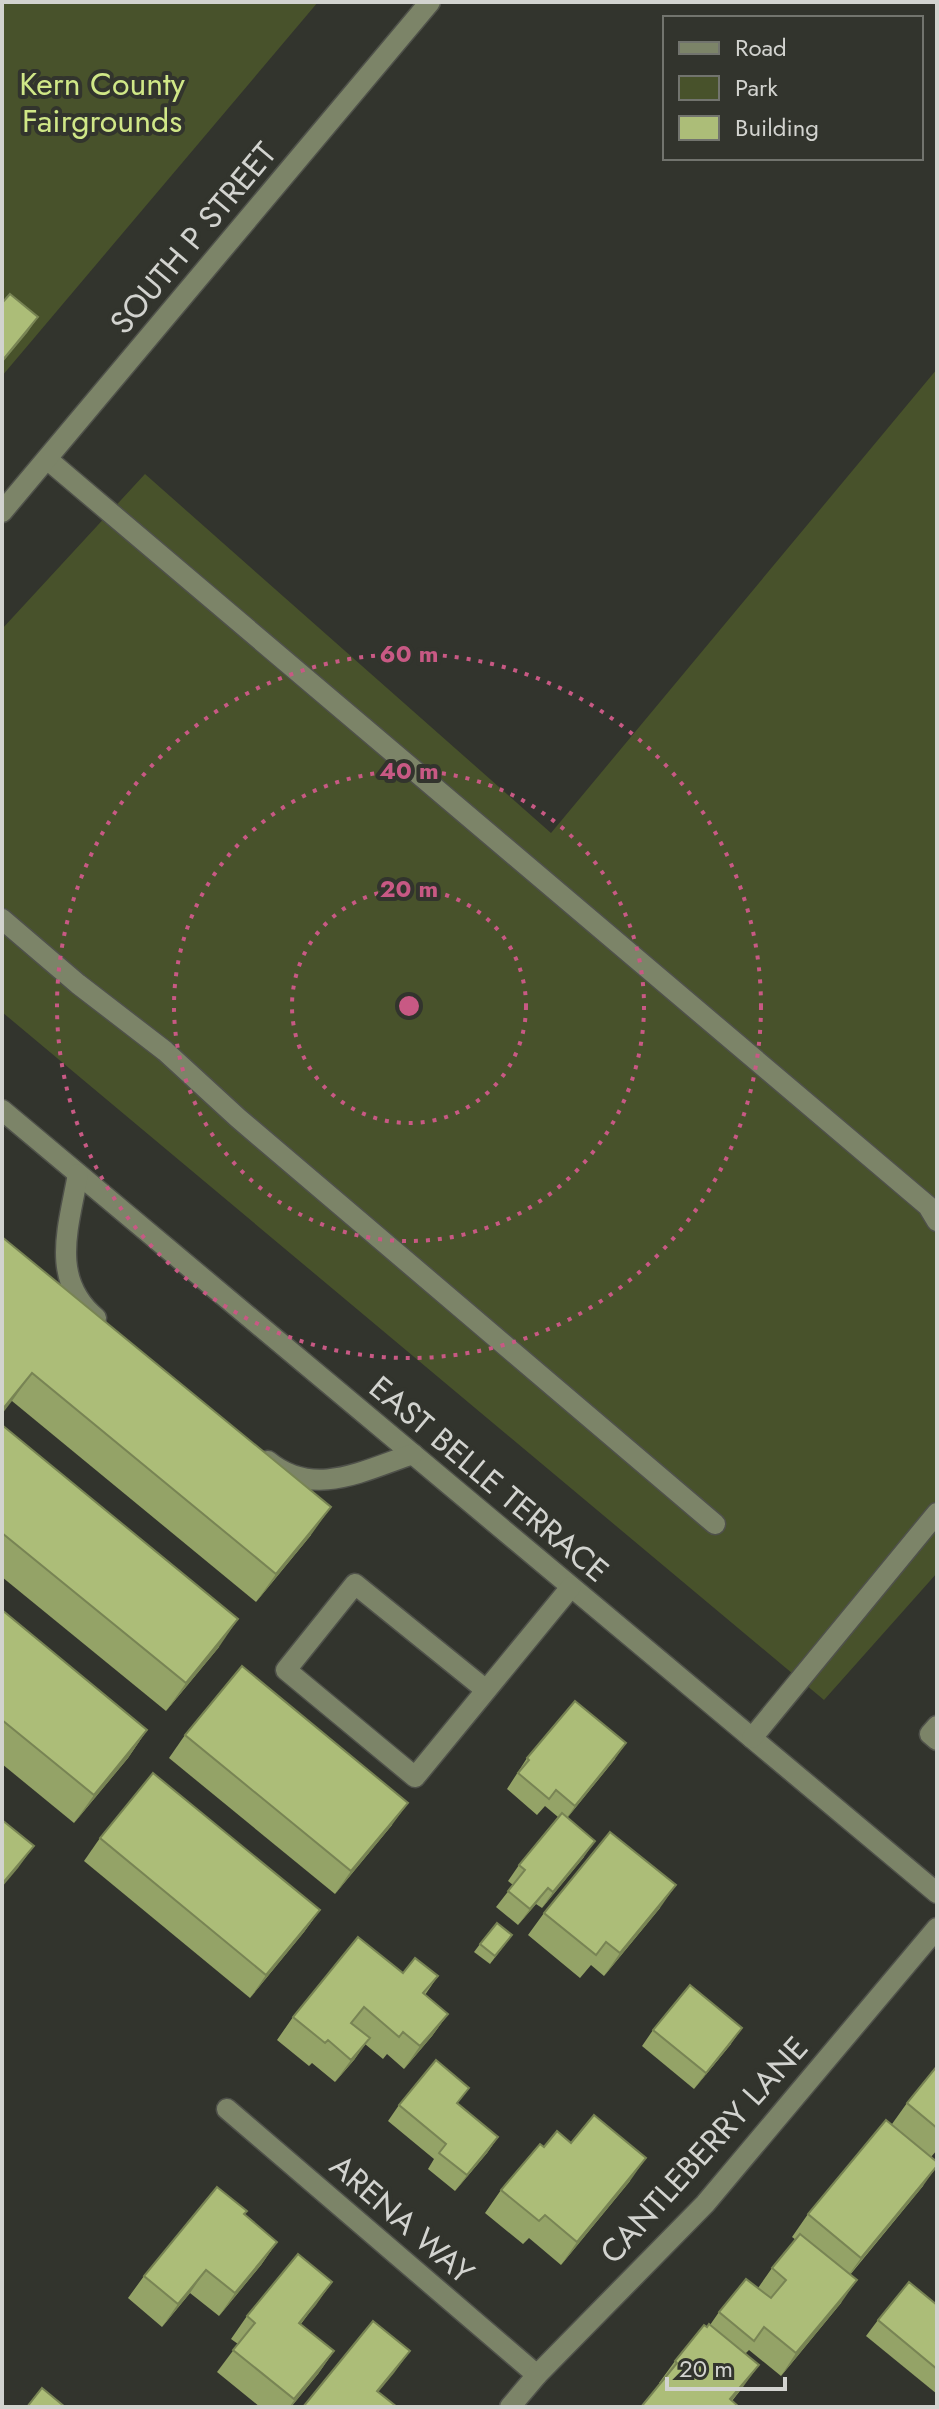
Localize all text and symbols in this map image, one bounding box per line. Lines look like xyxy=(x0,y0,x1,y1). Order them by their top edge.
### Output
legend xyxy=(663,16,923,160)
text: Road xyxy=(735,30,787,65)
park label: Kern County Fairgrounds xyxy=(19,61,186,144)
text: Park xyxy=(735,70,778,105)
text: Building xyxy=(735,110,819,145)
street label: SOUTH P STREET xyxy=(99,132,287,344)
text: 60 m xyxy=(380,636,438,671)
text: 40 m xyxy=(379,753,439,788)
text: 20 m xyxy=(380,871,438,906)
centre of rings xyxy=(395,992,423,1020)
street label: EAST BELLE TERRACE xyxy=(359,1365,619,1593)
street label: CANTLEBERRY LANE xyxy=(589,2026,819,2274)
street label: ARENA WAY xyxy=(320,2143,484,2295)
scale bar xyxy=(667,2341,785,2391)
text: 20 m xyxy=(679,2351,733,2386)

